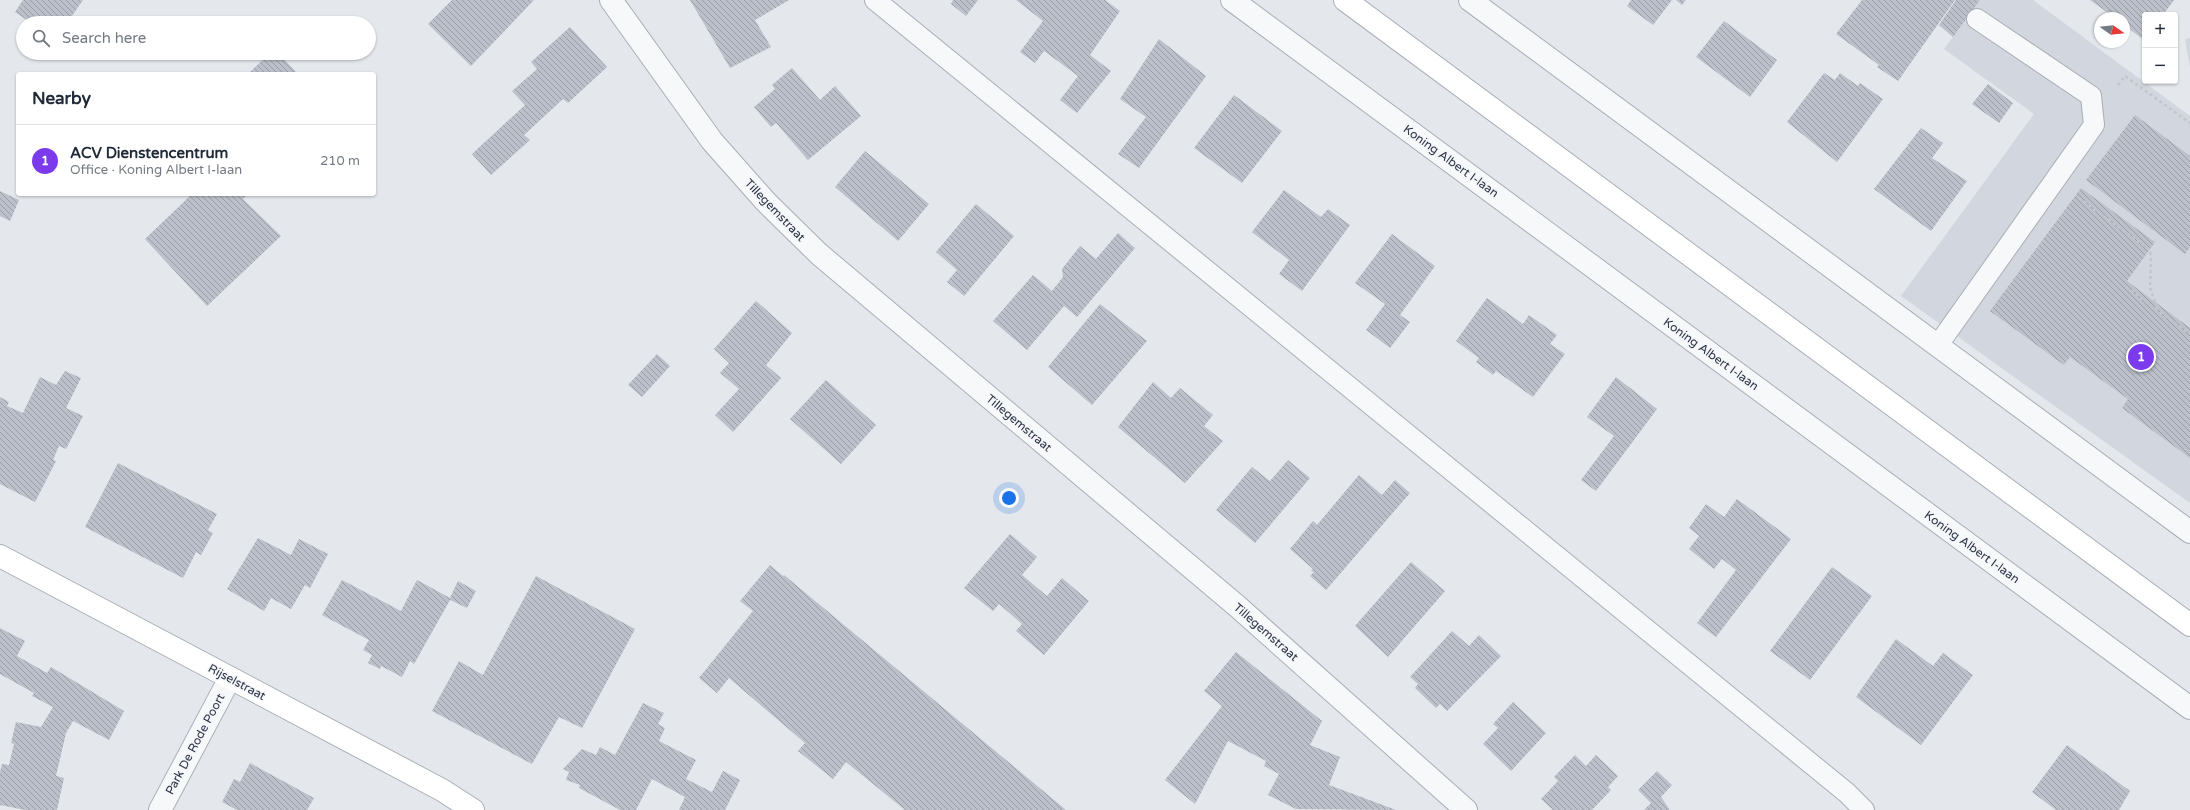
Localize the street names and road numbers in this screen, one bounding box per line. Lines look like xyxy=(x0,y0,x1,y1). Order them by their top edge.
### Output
street label: Koning Albert I-laan xyxy=(1401,122,1501,200)
street label: Tillegemstraat xyxy=(742,176,809,244)
street label: Koning Albert I-laan xyxy=(1661,315,1761,393)
street label: Tillegemstraat xyxy=(983,392,1055,455)
street label: Koning Albert I-laan xyxy=(1922,508,2022,586)
street label: Tillegemstraat xyxy=(1231,600,1302,664)
street label: Rijselstraat xyxy=(206,661,268,703)
street label: Park De Rode Poort xyxy=(162,691,228,797)

